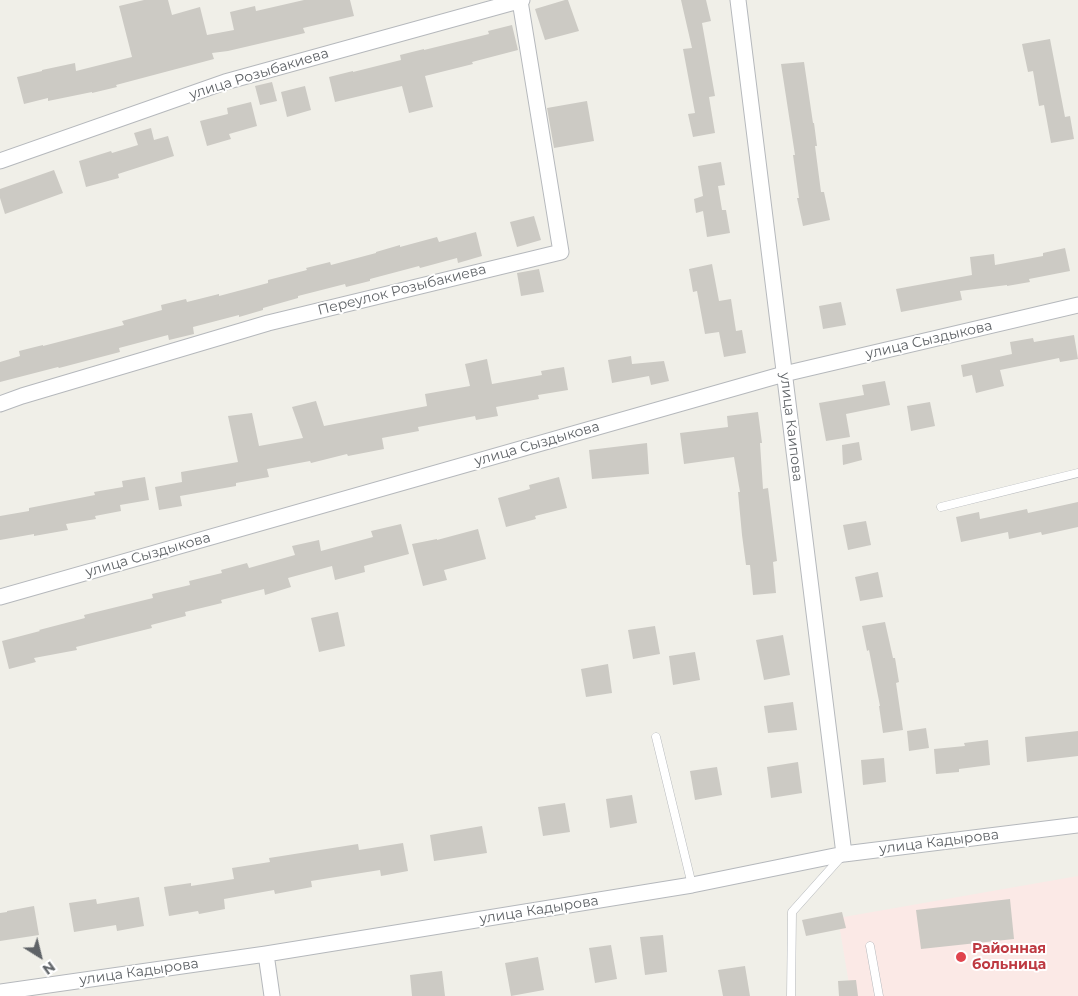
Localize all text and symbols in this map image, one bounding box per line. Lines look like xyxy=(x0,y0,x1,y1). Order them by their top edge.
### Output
street label: улица Розыбакиева xyxy=(187,45,331,103)
street label: Переулок Розыбакиева xyxy=(316,261,488,319)
street label: улица Сыздыкова xyxy=(864,317,994,363)
street label: улица Каипова xyxy=(776,371,806,483)
street label: улица Сыздыкова xyxy=(472,418,602,470)
street label: улица Сыздыкова xyxy=(83,529,213,581)
street label: улица Кадырова xyxy=(878,826,1000,858)
street label: улица Кадырова xyxy=(478,892,600,928)
north arrow xyxy=(15,931,65,981)
place label: Районная больница xyxy=(972,941,1046,974)
marker: Районная больница xyxy=(954,950,968,964)
street label: улица Кадырова xyxy=(78,955,200,989)
text: N xyxy=(39,958,59,979)

